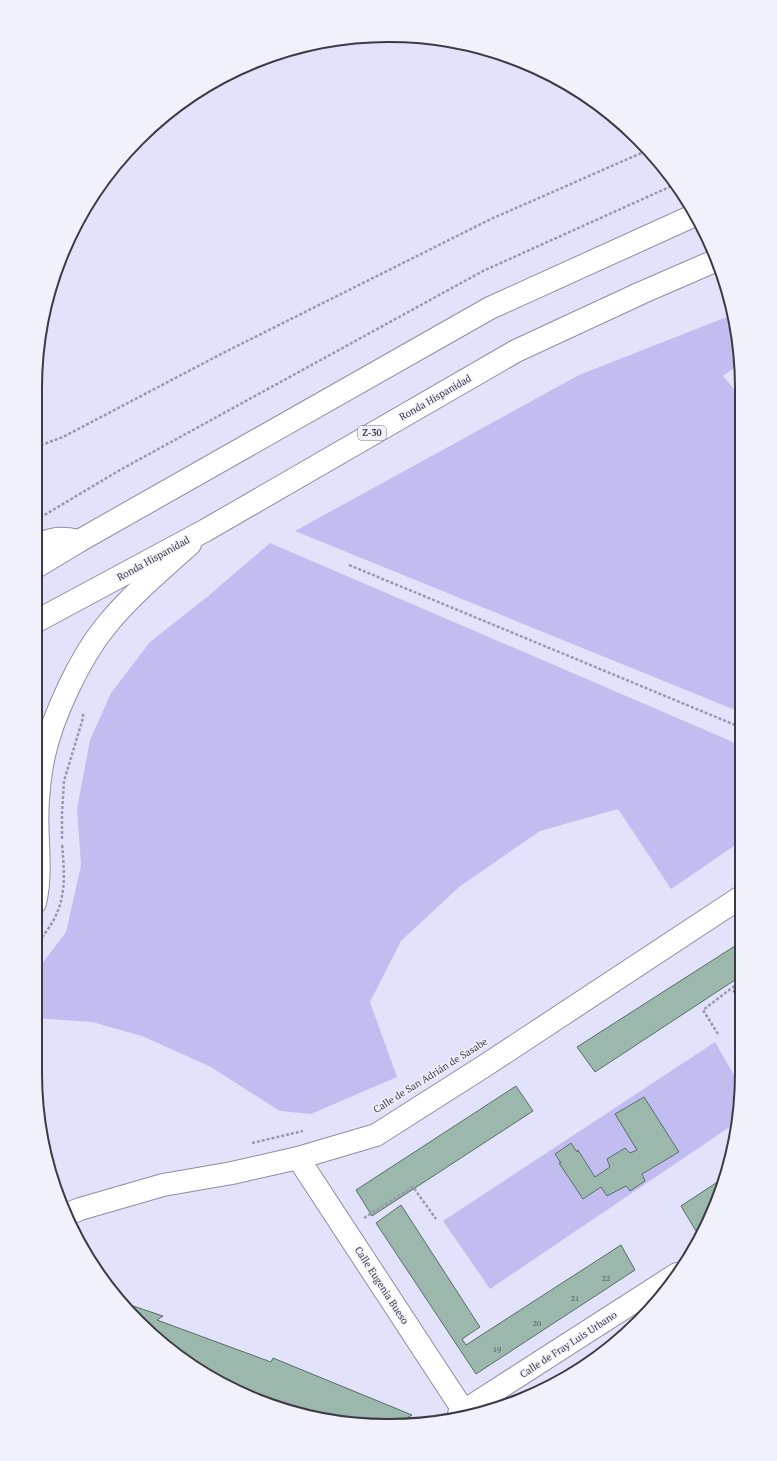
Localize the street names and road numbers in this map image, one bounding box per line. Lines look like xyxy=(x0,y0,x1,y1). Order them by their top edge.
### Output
street label: Ronda Hispanidad xyxy=(397,371,474,423)
road number: Z-30 xyxy=(358,426,386,440)
street label: Ronda Hispanidad xyxy=(115,533,192,584)
street label: Calle de San Adrián de Sasabe xyxy=(371,1035,490,1116)
street label: Calle Eugenia Bueso xyxy=(352,1244,412,1327)
street label: Calle de Fray Luis Urbano xyxy=(517,1308,620,1381)

